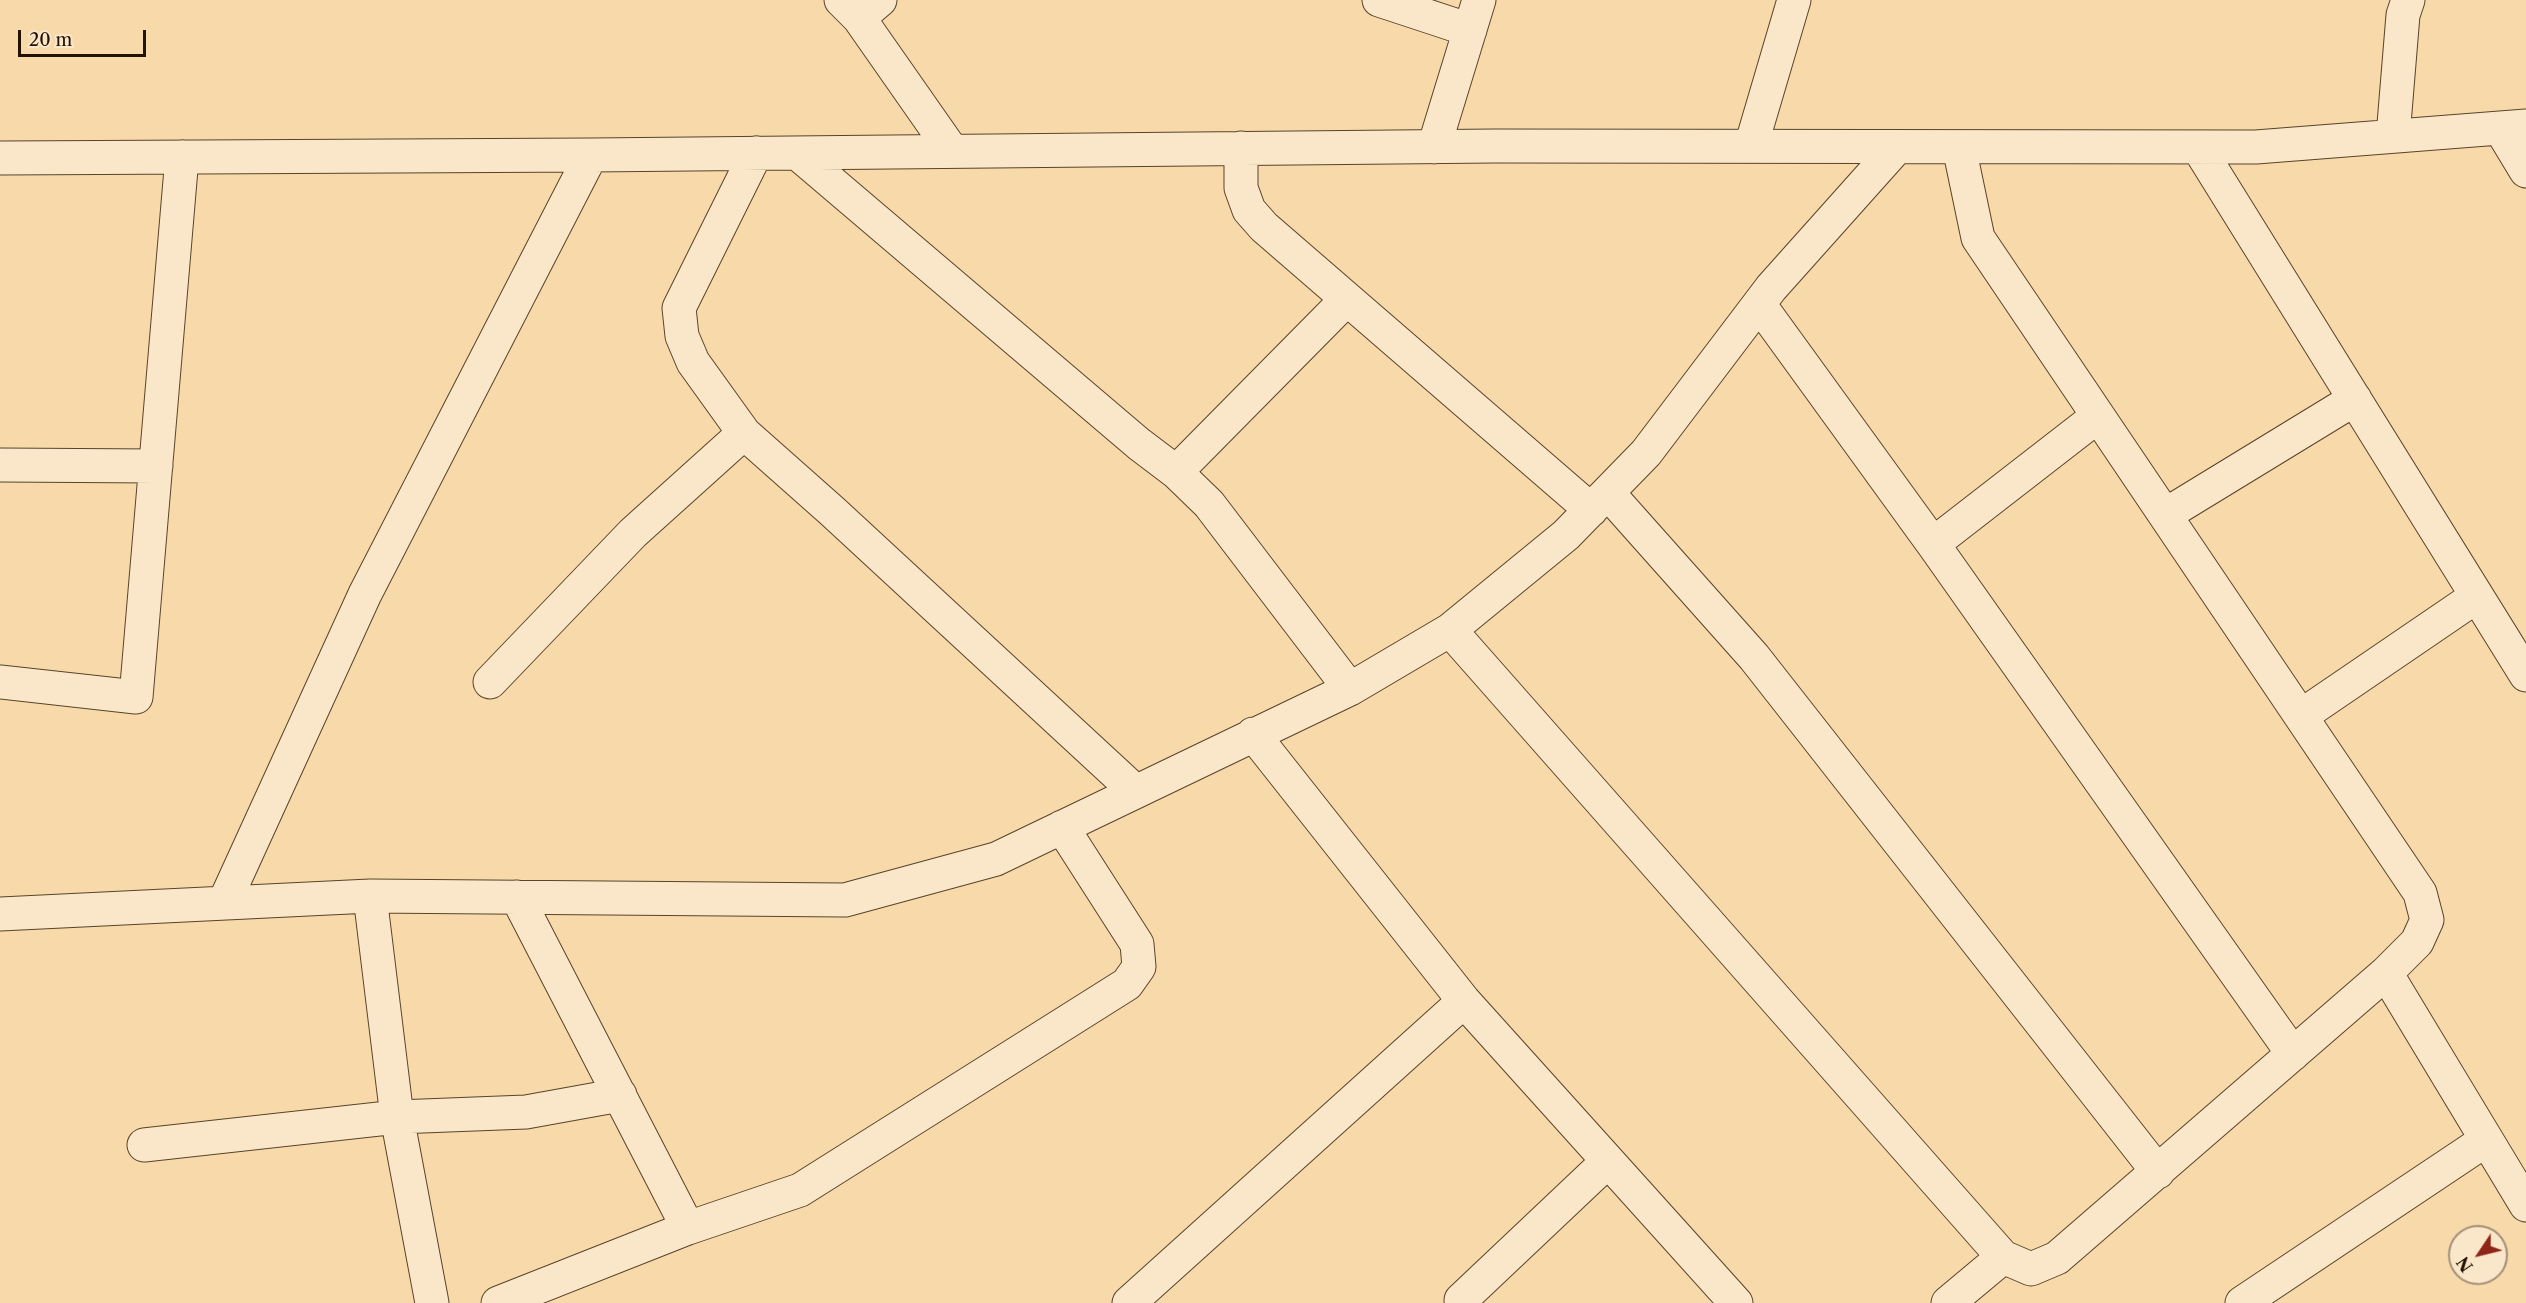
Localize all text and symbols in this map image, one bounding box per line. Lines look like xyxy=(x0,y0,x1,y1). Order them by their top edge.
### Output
scale bar xyxy=(21,18,148,56)
text: 20 m xyxy=(29,29,72,51)
north arrow xyxy=(2448,1225,2508,1285)
text: N xyxy=(2453,1253,2477,1276)

